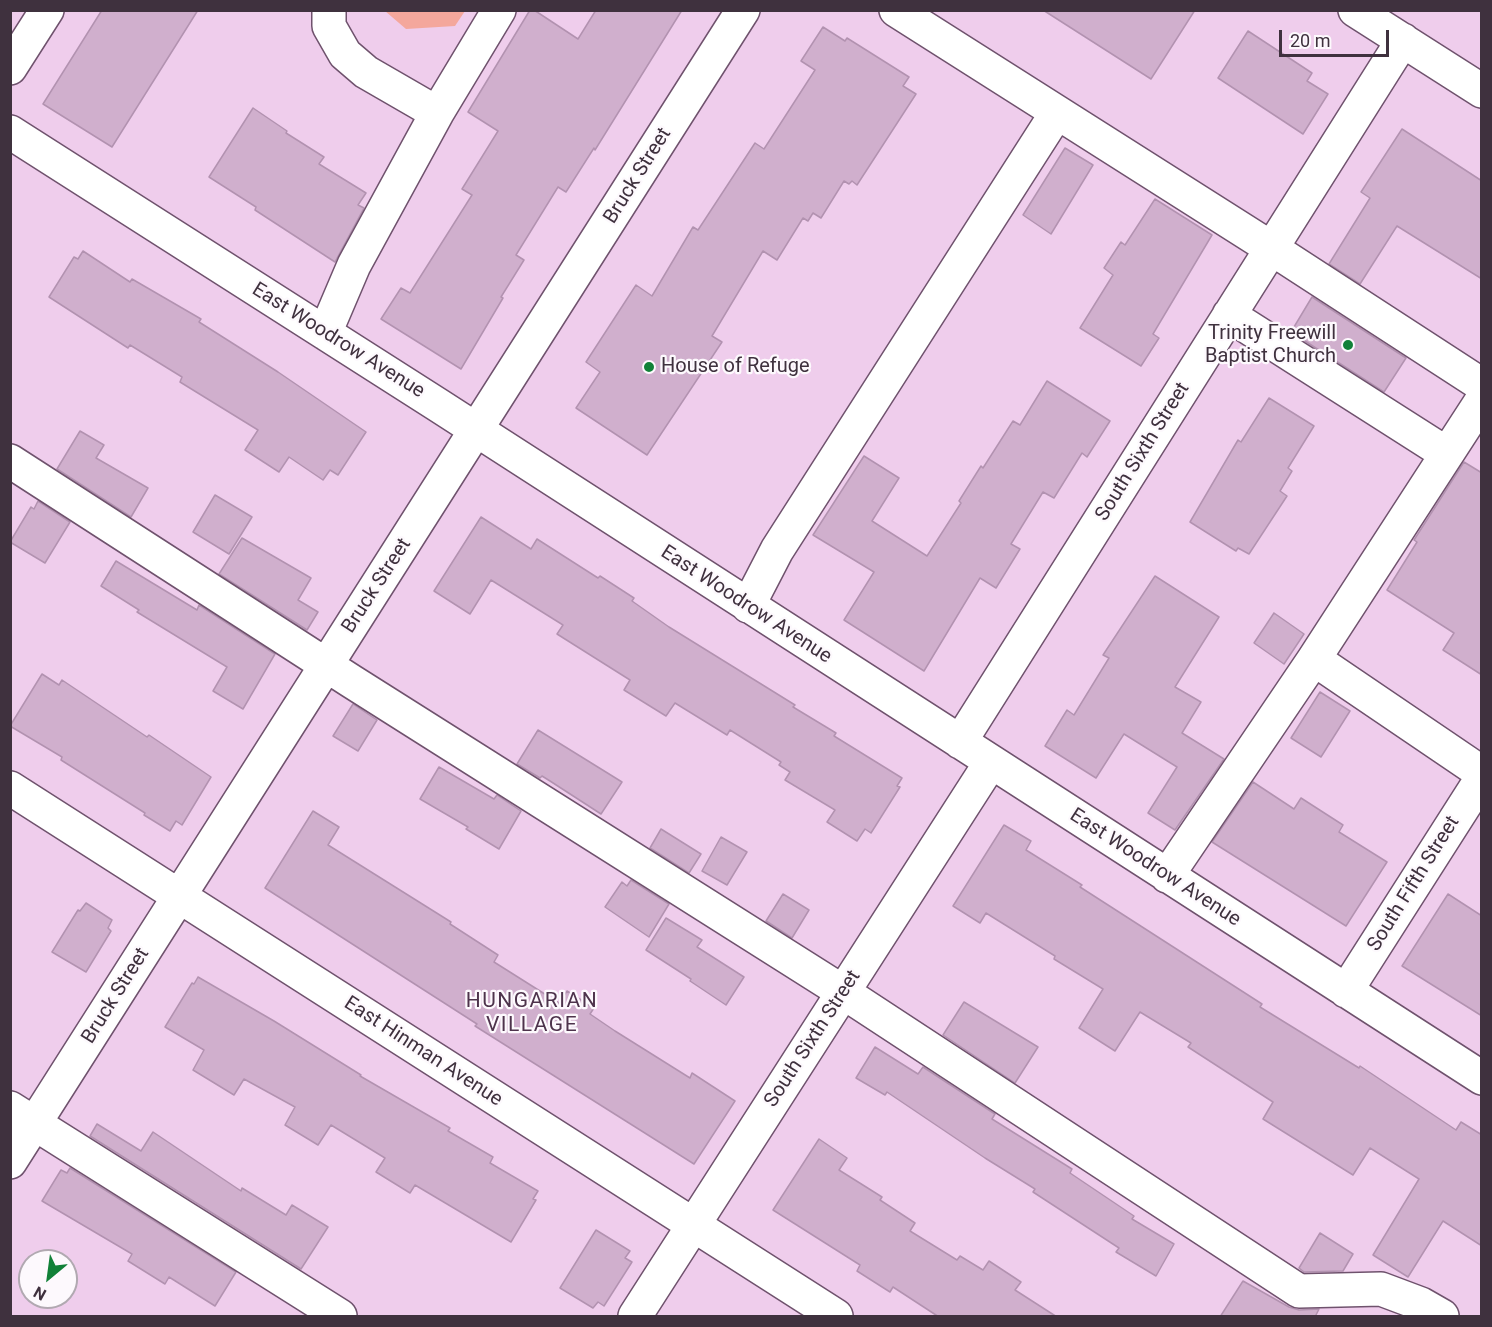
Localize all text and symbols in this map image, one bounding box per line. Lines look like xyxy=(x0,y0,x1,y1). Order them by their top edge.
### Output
scale bar xyxy=(1282,18,1392,56)
text: 20 m xyxy=(1290,30,1330,51)
street label: Bruck Street xyxy=(599,124,677,228)
street label: East Woodrow Avenue xyxy=(247,278,429,404)
place label: Trinity Freewill Baptist Church xyxy=(1205,322,1336,369)
marker: Trinity Freewill Baptist Church xyxy=(1341,338,1355,352)
place label: House of Refuge xyxy=(661,355,810,379)
marker: House of Refuge xyxy=(642,360,656,374)
street label: South Sixth Street xyxy=(1091,378,1195,526)
street label: Bruck Street xyxy=(337,534,417,638)
street label: East Woodrow Avenue xyxy=(656,541,836,669)
street label: East Woodrow Avenue xyxy=(1065,804,1245,932)
street label: South Fifth Street xyxy=(1363,812,1465,956)
street label: Bruck Street xyxy=(77,944,155,1048)
street label: South Sixth Street xyxy=(760,966,866,1112)
district label: HUNGARIAN VILLAGE xyxy=(466,989,598,1039)
street label: East Hinman Avenue xyxy=(339,992,507,1112)
north arrow xyxy=(18,1249,78,1309)
text: N xyxy=(30,1282,50,1304)

